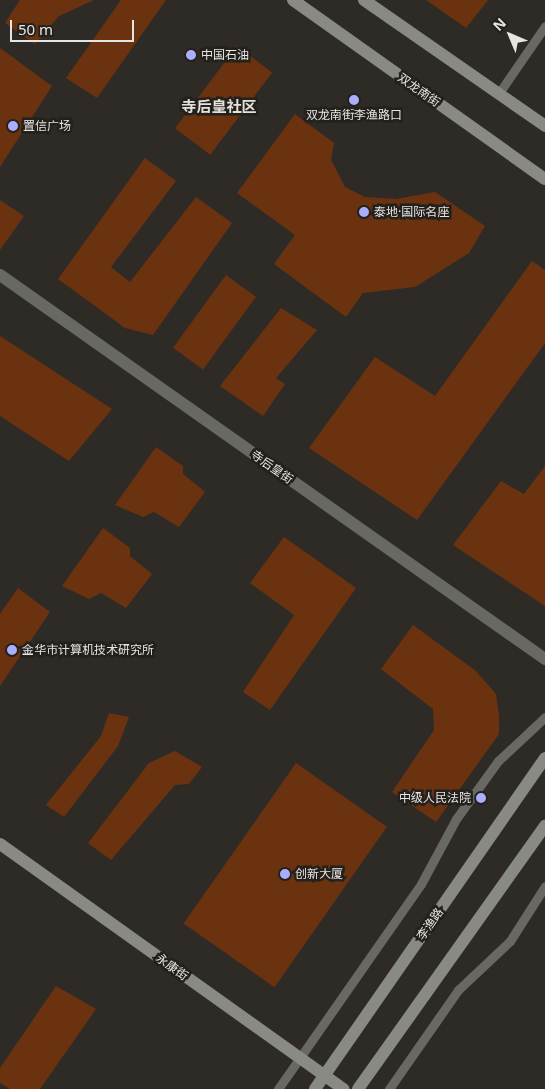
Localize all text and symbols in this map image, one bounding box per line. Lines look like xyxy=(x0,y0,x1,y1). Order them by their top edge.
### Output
scale bar xyxy=(12,10,136,42)
north arrow xyxy=(485,10,535,60)
text: N xyxy=(488,13,510,35)
text: 50 m xyxy=(18,19,53,39)
place label: 中国石油 xyxy=(201,48,249,62)
marker: 中国石油 xyxy=(185,49,197,61)
street label: 双龙南街 xyxy=(395,70,443,110)
marker: 双龙南街李渔路口 xyxy=(348,94,360,106)
district label: 寺后皇社区 xyxy=(182,98,256,116)
place label: 双龙南街李渔路口 xyxy=(306,108,402,122)
place label: 置信广场 xyxy=(23,119,71,133)
marker: 置信广场 xyxy=(7,120,19,132)
place label: 泰地·国际名座 xyxy=(374,205,449,219)
marker: 泰地·国际名座 xyxy=(358,206,370,218)
street label: 寺后皇街 xyxy=(248,447,296,487)
place label: 金华市计算机技术研究所 xyxy=(22,643,154,657)
marker: 金华市计算机技术研究所 xyxy=(6,644,18,656)
place label: 中级人民法院 xyxy=(399,791,471,805)
marker: 中级人民法院 xyxy=(475,792,487,804)
place label: 创新大厦 xyxy=(295,867,343,881)
marker: 创新大厦 xyxy=(279,868,291,880)
street label: 李渔路 xyxy=(414,905,446,943)
street label: 永康街 xyxy=(153,951,191,983)

